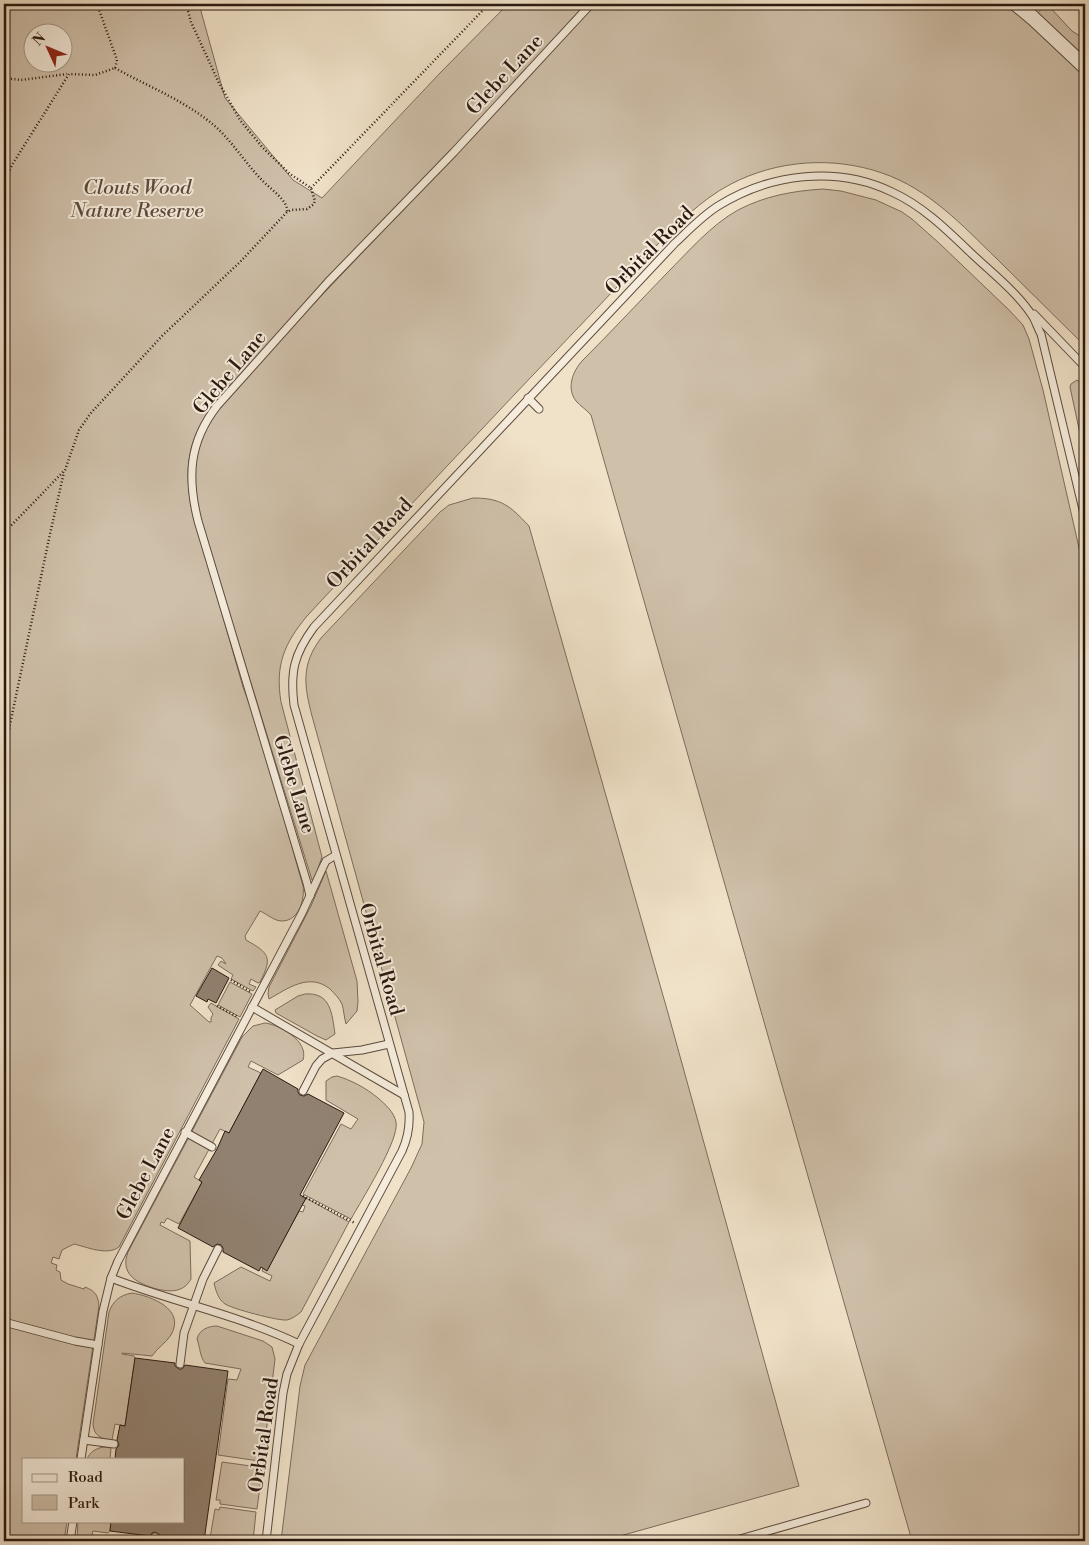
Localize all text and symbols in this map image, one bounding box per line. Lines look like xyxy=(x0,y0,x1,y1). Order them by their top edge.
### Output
north arrow xyxy=(22,22,72,72)
text: N xyxy=(29,29,50,50)
street label: Glebe Lane xyxy=(461,29,549,121)
park label: Clouts Wood Nature Reserve xyxy=(69,176,204,224)
street label: Orbital Road xyxy=(600,201,700,301)
street label: Glebe Lane xyxy=(188,326,272,420)
street label: Orbital Road xyxy=(321,493,419,595)
street label: Glebe Lane xyxy=(267,732,320,837)
street label: Orbital Road xyxy=(353,900,409,1019)
street label: Glebe Lane xyxy=(111,1123,181,1224)
street label: Orbital Road xyxy=(244,1375,285,1494)
legend xyxy=(22,1458,185,1522)
text: Road xyxy=(68,1468,103,1487)
text: Park xyxy=(68,1494,100,1513)

